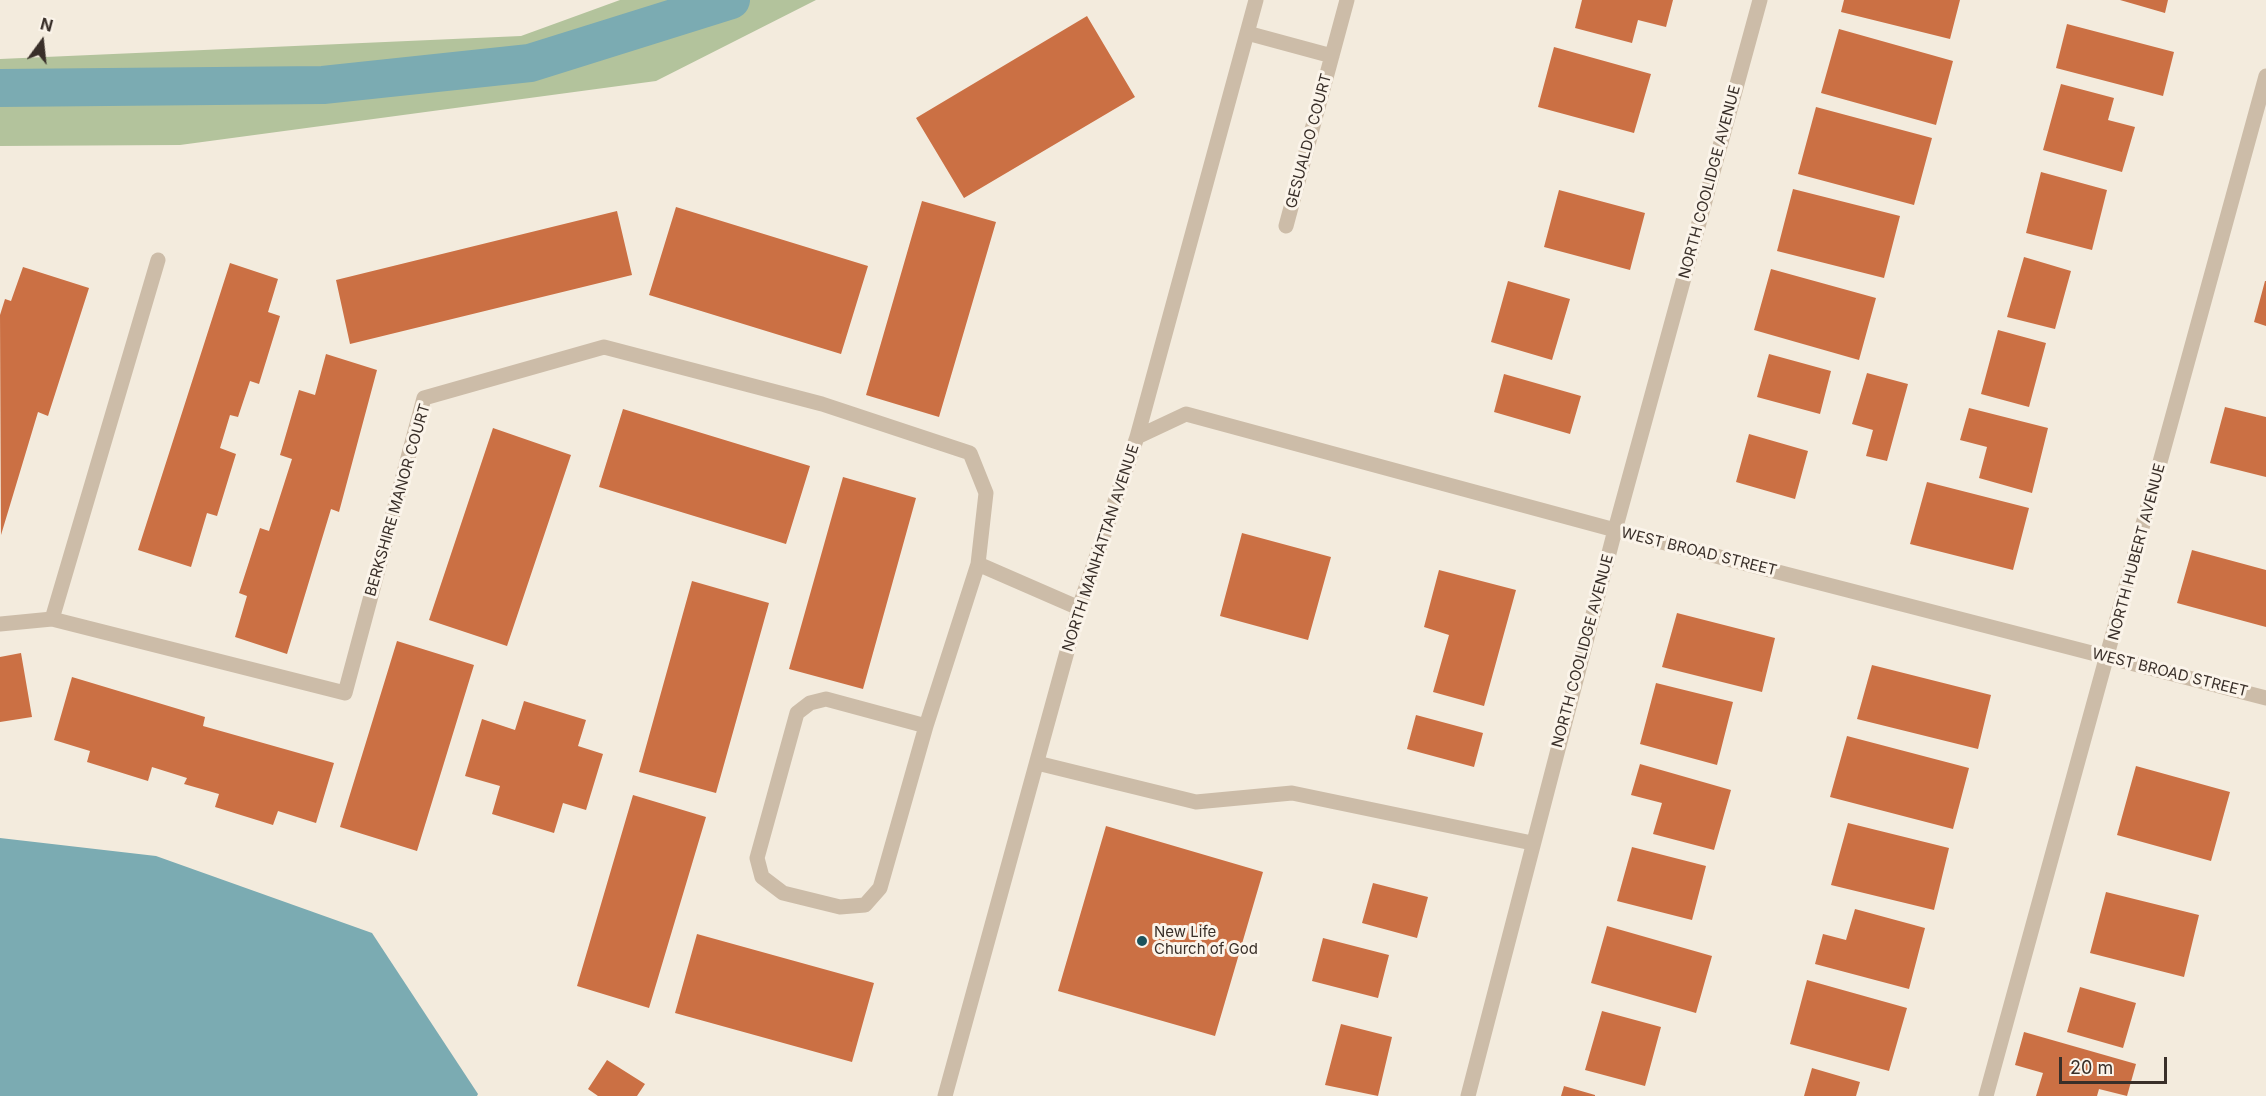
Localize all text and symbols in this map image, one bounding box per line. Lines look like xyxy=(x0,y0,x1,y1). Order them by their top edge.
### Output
north arrow xyxy=(12,12,72,72)
text: N xyxy=(38,13,55,36)
street label: GESUALDO COURT xyxy=(1282,72,1336,210)
street label: NORTH COOLIDGE AVENUE xyxy=(1676,83,1744,281)
street label: BERKSHIRE MANOR COURT xyxy=(362,402,434,598)
street label: NORTH MANHATTAN AVENUE xyxy=(1059,442,1143,654)
street label: NORTH HUBERT AVENUE xyxy=(2105,462,2169,642)
street label: WEST BROAD STREET xyxy=(1619,524,1779,580)
street label: NORTH COOLIDGE AVENUE xyxy=(1549,552,1617,750)
street label: WEST BROAD STREET xyxy=(2090,645,2250,701)
place label: New Life Church of God xyxy=(1154,923,1258,958)
marker: New Life Church of God xyxy=(1135,934,1149,948)
scale bar xyxy=(2062,1045,2170,1083)
text: 20 m xyxy=(2070,1057,2113,1078)

